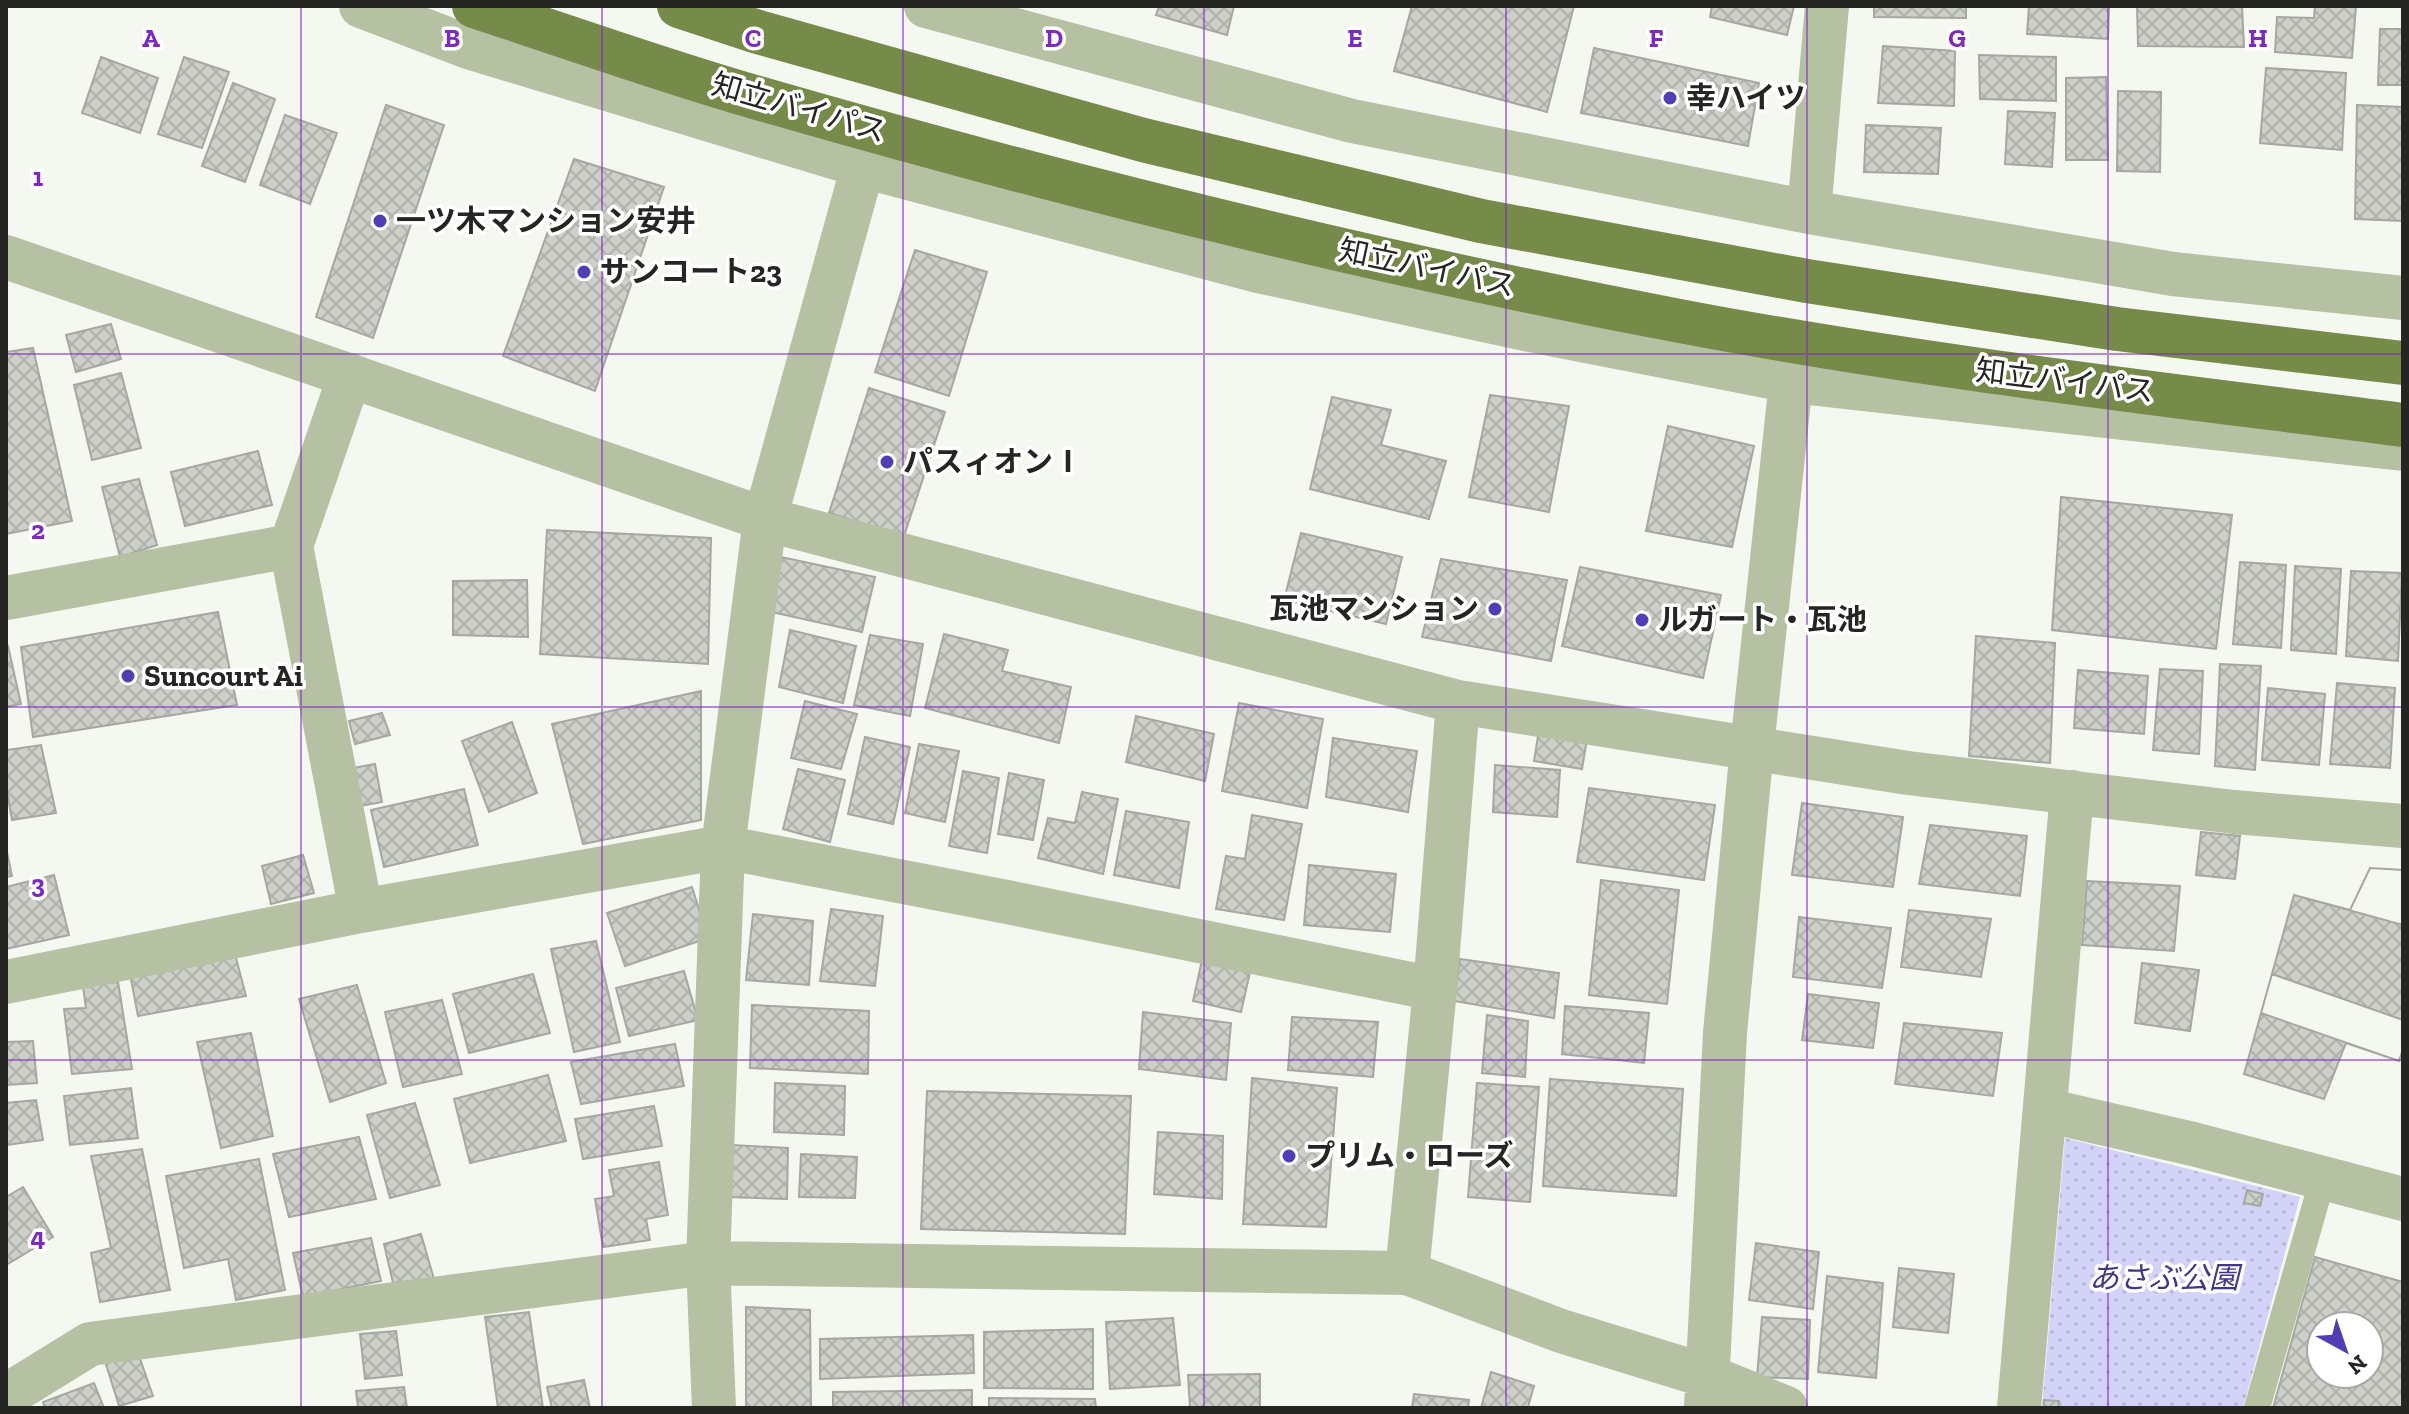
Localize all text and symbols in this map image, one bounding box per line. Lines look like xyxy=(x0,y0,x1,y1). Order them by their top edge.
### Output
text: A xyxy=(142,22,160,54)
text: B xyxy=(444,22,460,54)
text: C xyxy=(745,22,761,54)
text: D xyxy=(1045,22,1063,54)
text: E xyxy=(1347,22,1363,54)
text: F xyxy=(1649,22,1664,54)
text: G xyxy=(1948,22,1966,54)
text: H xyxy=(2248,22,2268,54)
street label: 知立バイパス xyxy=(708,66,890,150)
place label: 幸ハイツ xyxy=(1686,80,1805,116)
marker: 幸ハイツ xyxy=(1661,89,1679,107)
text: 1 xyxy=(33,161,44,193)
place label: 一ツ木マンション安井 xyxy=(396,203,696,239)
marker: 一ツ木マンション安井 xyxy=(371,212,389,230)
street label: 知立バイパス xyxy=(1336,232,1518,304)
place label: サンコート23 xyxy=(600,254,782,290)
marker: サンコート23 xyxy=(575,263,593,281)
street label: 知立バイパス xyxy=(1974,352,2156,410)
place label: パスィオンⅠ xyxy=(903,444,1083,480)
marker: パスィオンⅠ xyxy=(878,453,896,471)
text: 2 xyxy=(31,514,45,546)
place label: 瓦池マンション xyxy=(1269,591,1479,627)
marker: 瓦池マンション xyxy=(1486,600,1504,618)
place label: ルガート・瓦池 xyxy=(1658,602,1867,638)
marker: ルガート・瓦池 xyxy=(1633,611,1651,629)
place label: Suncourt Ai xyxy=(144,658,303,694)
marker: Suncourt Ai xyxy=(119,667,137,685)
text: 3 xyxy=(31,868,45,900)
place label: プリム・ローズ xyxy=(1305,1138,1514,1174)
marker: プリム・ローズ xyxy=(1280,1147,1298,1165)
text: 4 xyxy=(31,1221,46,1253)
park label: あさぶ公園 xyxy=(2089,1260,2243,1296)
north arrow xyxy=(2305,1310,2385,1390)
text: N xyxy=(2342,1349,2373,1381)

